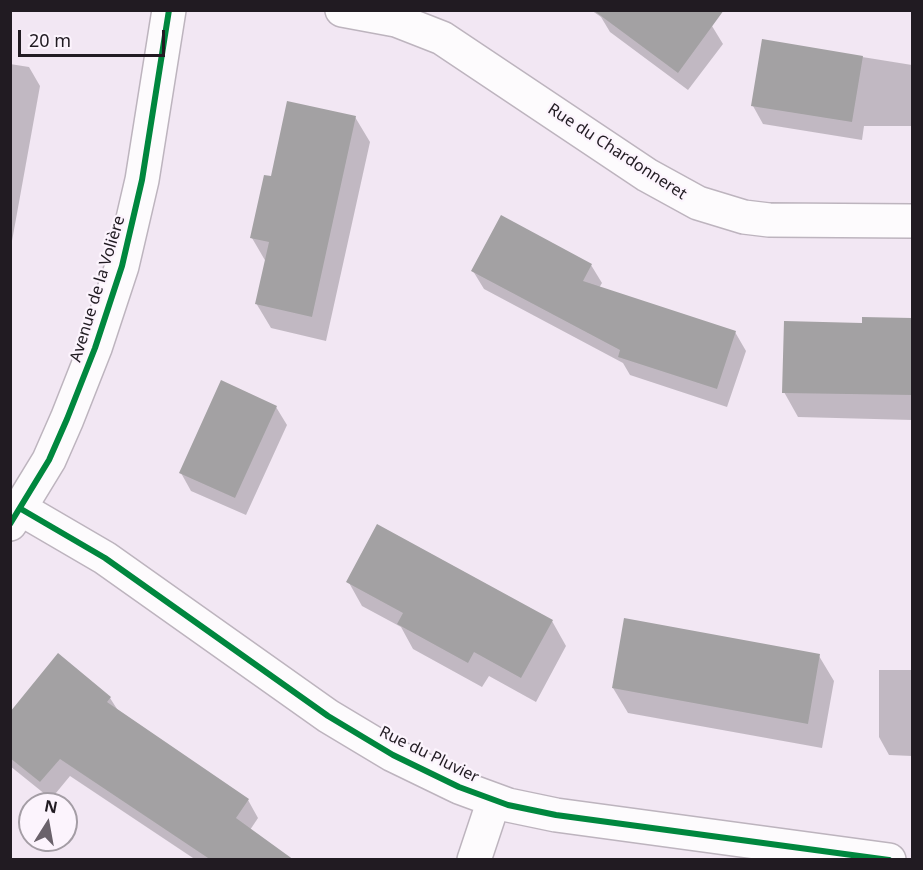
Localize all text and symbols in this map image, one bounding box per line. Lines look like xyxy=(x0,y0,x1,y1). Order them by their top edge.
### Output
scale bar xyxy=(21,18,168,56)
text: 20 m xyxy=(29,28,71,52)
street label: Rue du Chardonneret xyxy=(544,100,690,204)
street label: Avenue de la Volière xyxy=(67,213,129,365)
street label: Rue du Pluvier xyxy=(376,723,482,787)
north arrow xyxy=(18,792,78,852)
text: N xyxy=(43,794,60,818)

